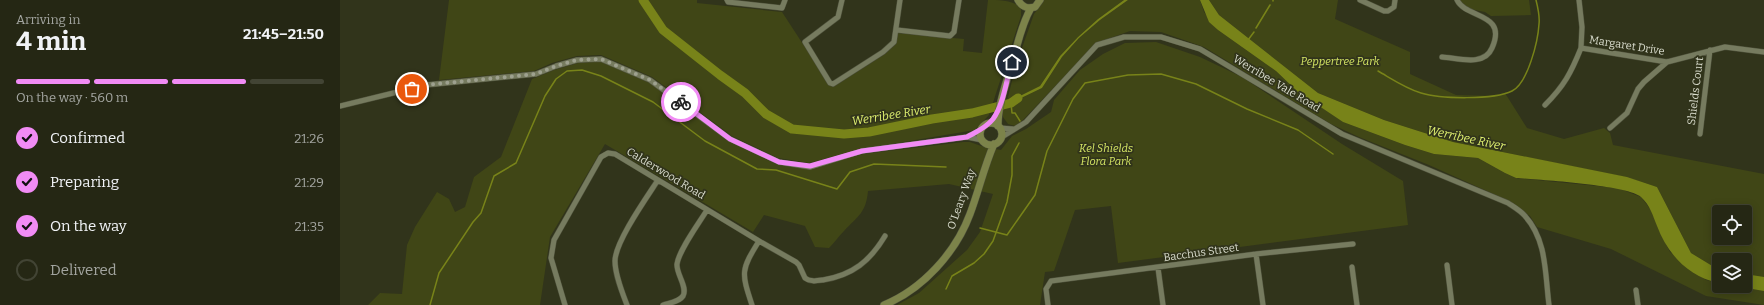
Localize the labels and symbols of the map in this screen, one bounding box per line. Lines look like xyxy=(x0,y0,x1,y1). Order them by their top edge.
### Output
street label: Margaret Drive xyxy=(1588,33,1666,58)
pin xyxy=(995,45,1029,79)
street label: Werribee Vale Road xyxy=(1231,52,1323,115)
park label: Peppertree Park xyxy=(1300,55,1381,68)
street label: Shields Court xyxy=(1685,56,1706,126)
pin xyxy=(395,72,429,106)
courier xyxy=(661,82,701,122)
water label: Werribee River xyxy=(851,102,932,128)
water label: Werribee River xyxy=(1426,123,1507,153)
park label: Kel Shields Flora Park xyxy=(1079,142,1133,168)
street label: Calderwood Road xyxy=(624,145,708,202)
street label: O'Leary Way xyxy=(945,167,978,231)
street label: Bacchus Street xyxy=(1163,241,1240,264)

